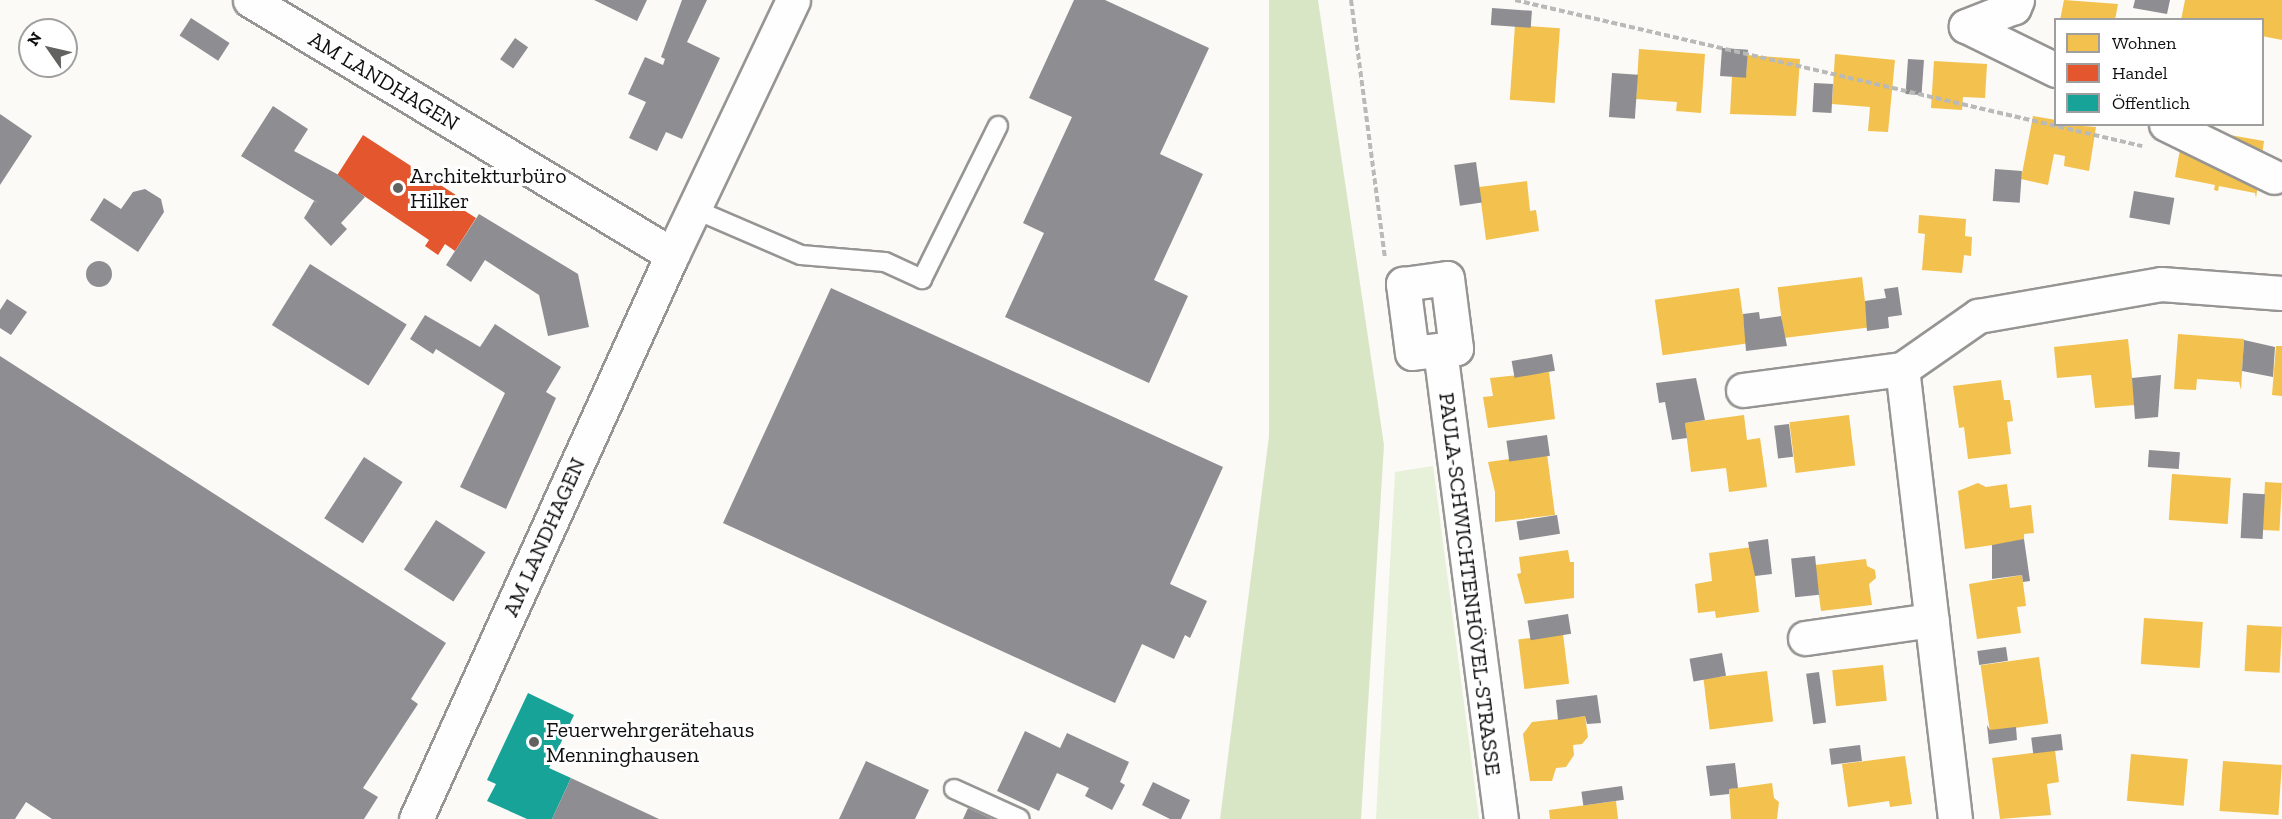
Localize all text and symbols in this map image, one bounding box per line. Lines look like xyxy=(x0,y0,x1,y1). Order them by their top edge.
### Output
north arrow xyxy=(18,18,78,78)
legend xyxy=(2054,18,2264,126)
street label: AM LANDHAGEN xyxy=(304,26,464,136)
text: N xyxy=(23,28,46,49)
text: Wohnen xyxy=(2112,32,2176,54)
text: Handel xyxy=(2112,62,2168,84)
text: Öffentlich xyxy=(2112,92,2190,114)
place label: Architekturbüro Hilker xyxy=(410,162,566,214)
marker: Architekturbüro Hilker xyxy=(391,181,405,195)
street label: PAULA-SCHWICHTENHÖVEL-STRASSE xyxy=(1433,391,1507,777)
street label: AM LANDHAGEN xyxy=(497,453,591,621)
place label: Feuerwehrgerätehaus Menninghausen xyxy=(546,716,754,768)
marker: Feuerwehrgerätehaus Menninghausen xyxy=(527,735,541,749)

